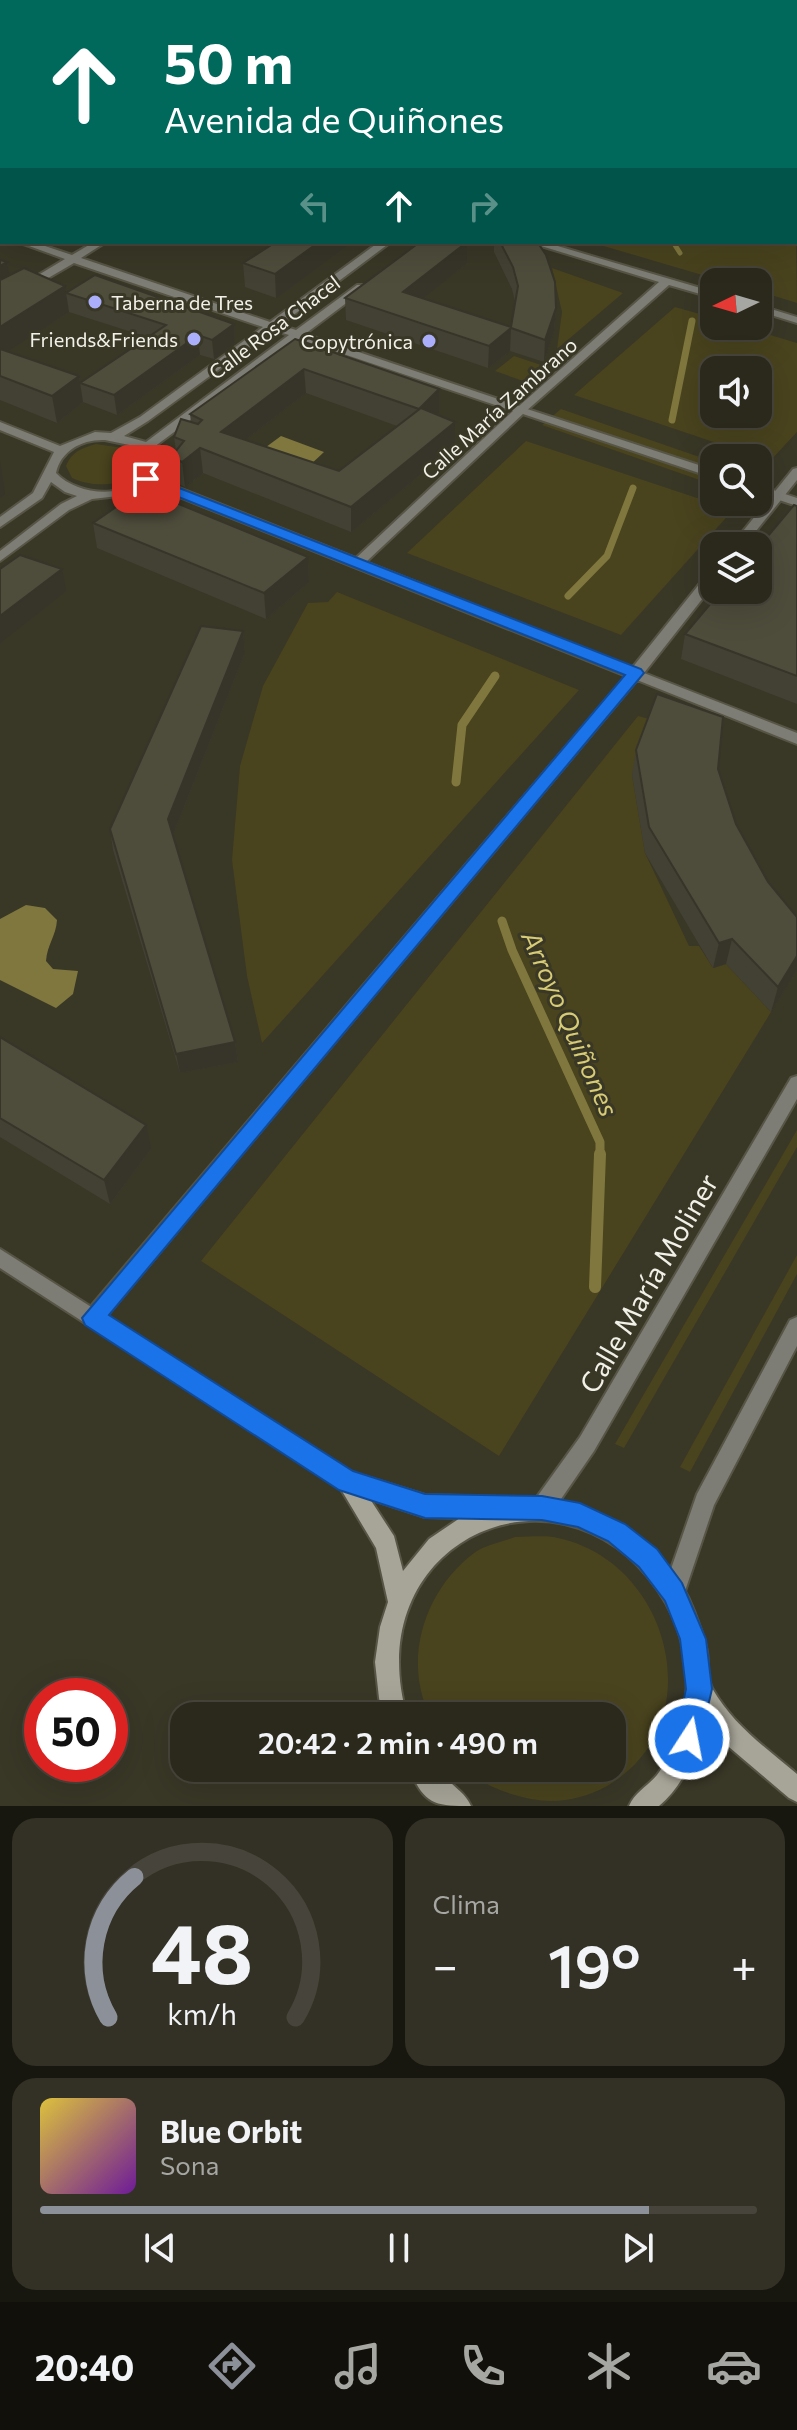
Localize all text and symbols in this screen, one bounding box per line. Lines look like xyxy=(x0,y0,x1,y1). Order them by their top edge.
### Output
text: 50 m xyxy=(164,27,293,96)
icon: ahead xyxy=(32,32,136,136)
text: Avenida de Quiñones xyxy=(164,96,504,140)
icon: left xyxy=(293,184,337,228)
icon: ahead xyxy=(377,184,421,228)
icon: right xyxy=(461,184,505,228)
north arrow xyxy=(700,268,772,340)
map controls xyxy=(700,268,772,604)
street label: Calle Rosa Chacel xyxy=(204,270,344,384)
place label: Taberna de Tres xyxy=(111,290,253,314)
marker: Taberna de Tres xyxy=(86,293,104,311)
place label: Friends&Friends xyxy=(29,327,178,351)
place label: Copytrónica xyxy=(301,329,413,353)
marker: Friends&Friends xyxy=(185,330,203,348)
street label: Calle María Zambrano xyxy=(417,332,581,484)
marker: Copytrónica xyxy=(420,332,438,350)
button: sound xyxy=(700,356,772,428)
button: search xyxy=(700,444,772,516)
pin xyxy=(112,445,180,513)
icon: arrive xyxy=(124,457,168,501)
button: layers xyxy=(700,532,772,604)
water label: Arroyo Quiñones xyxy=(516,924,626,1121)
street label: Calle María Moliner xyxy=(571,1167,725,1399)
speed limit sign: 50 xyxy=(24,1678,128,1782)
position arrow xyxy=(647,1697,731,1781)
text: 20:42 · 2 min · 490 m xyxy=(258,1723,538,1760)
text: Clima xyxy=(433,1888,500,1919)
text: 48 xyxy=(151,1899,253,2001)
text: 19° xyxy=(548,1927,641,2000)
text: − xyxy=(433,1937,458,1991)
text: + xyxy=(731,1937,757,1991)
text: km/h xyxy=(167,1996,237,2031)
text: Blue Orbit xyxy=(160,2112,302,2149)
text: Sona xyxy=(160,2149,219,2180)
icon: previous xyxy=(138,2226,182,2270)
icon: pause xyxy=(377,2226,421,2270)
icon: next xyxy=(616,2226,660,2270)
icon: directions xyxy=(204,2338,260,2394)
icon: music xyxy=(330,2338,386,2394)
icon: phone xyxy=(455,2338,511,2394)
icon: climate xyxy=(581,2338,637,2394)
icon: car xyxy=(706,2338,762,2394)
text: 20:40 xyxy=(35,2344,134,2388)

